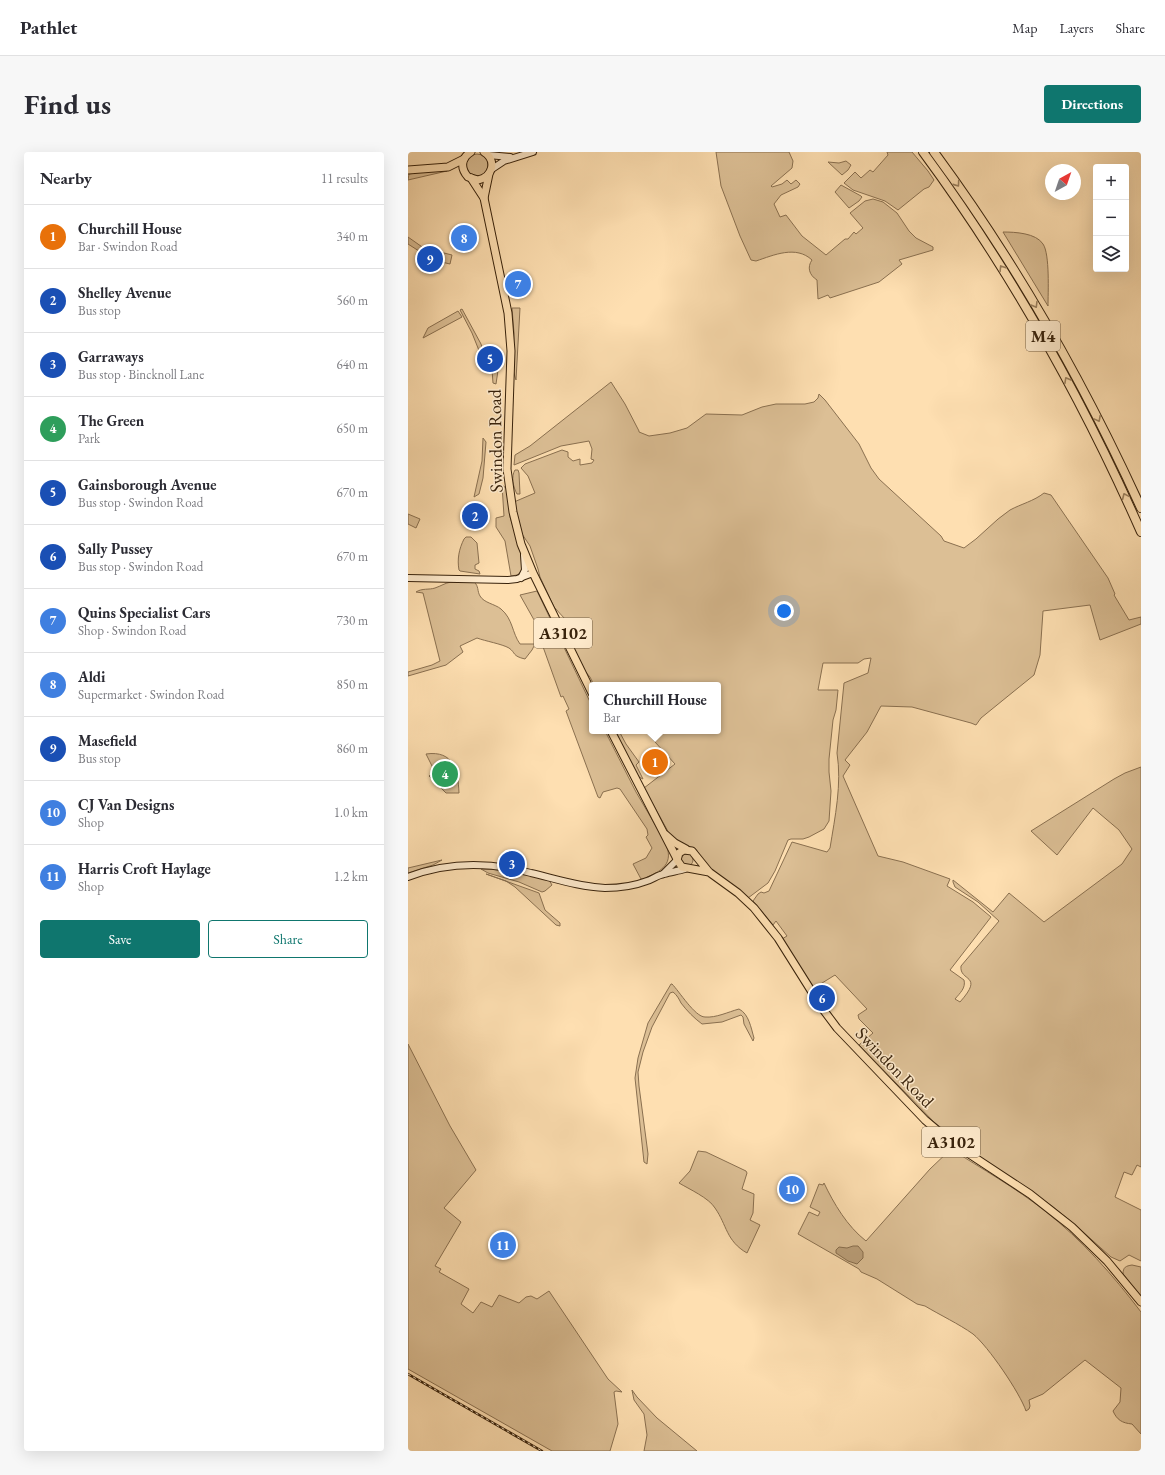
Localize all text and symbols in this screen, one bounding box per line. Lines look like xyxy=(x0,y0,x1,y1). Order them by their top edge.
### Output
text: Pathlet xyxy=(20,15,77,40)
text: Map xyxy=(1012,19,1037,37)
text: Layers xyxy=(1059,19,1094,37)
text: Share xyxy=(1116,19,1145,37)
button: Directions xyxy=(1044,85,1141,123)
text: Find us xyxy=(24,86,111,122)
north arrow xyxy=(1045,164,1081,200)
map controls xyxy=(1093,164,1129,272)
button: + xyxy=(1093,164,1129,200)
text: Nearby xyxy=(40,167,92,189)
text: 11 results xyxy=(321,170,368,187)
one-way arrow xyxy=(952,180,960,187)
button: − xyxy=(1093,200,1129,236)
text: Churchill House xyxy=(78,219,182,238)
pin: 8 xyxy=(451,223,477,253)
text: 1 xyxy=(50,228,56,245)
text: 340 m xyxy=(337,228,368,245)
button: layers xyxy=(1093,236,1129,272)
text: Bar · Swindon Road xyxy=(78,238,178,255)
pin: 9 xyxy=(417,244,443,274)
one-way arrow xyxy=(999,265,1007,272)
pin: 7 xyxy=(505,269,531,299)
text: Shelley Avenue xyxy=(78,283,171,302)
text: 2 xyxy=(50,292,56,309)
text: 560 m xyxy=(337,292,368,309)
one-way arrow xyxy=(1030,301,1038,308)
text: Bus stop xyxy=(78,302,121,319)
road number: M4 xyxy=(1026,321,1060,351)
pin: 5 xyxy=(477,344,503,374)
text: Garraways xyxy=(78,347,144,366)
text: 3 xyxy=(50,356,56,373)
text: 640 m xyxy=(337,356,368,373)
text: Bus stop · Bincknoll Lane xyxy=(78,366,204,383)
one-way arrow xyxy=(1065,377,1072,384)
street label: Swindon Road xyxy=(483,388,507,493)
text: The Green xyxy=(78,411,144,430)
one-way arrow xyxy=(1093,414,1100,422)
text: 4 xyxy=(50,420,56,437)
text: 650 m xyxy=(337,420,368,437)
text: Park xyxy=(78,430,100,447)
text: Gainsborough Avenue xyxy=(78,475,217,494)
text: 5 xyxy=(50,484,56,501)
text: 670 m xyxy=(337,484,368,501)
one-way arrow xyxy=(1122,493,1130,500)
text: Bus stop · Swindon Road xyxy=(78,494,203,511)
pin: 2 xyxy=(462,501,488,531)
text: Sally Pussey xyxy=(78,539,153,558)
text: 6 xyxy=(50,548,56,565)
text: 670 m xyxy=(337,548,368,565)
text: Bus stop · Swindon Road xyxy=(78,558,203,575)
your location xyxy=(774,601,794,621)
text: Quins Specialist Cars xyxy=(78,603,211,622)
text: 7 xyxy=(50,612,56,629)
text: 730 m xyxy=(337,612,368,629)
road number: A3102 xyxy=(534,618,592,648)
text: Shop · Swindon Road xyxy=(78,622,186,639)
text: Aldi xyxy=(78,667,106,686)
text: 8 xyxy=(50,676,56,693)
text: 850 m xyxy=(337,676,368,693)
popup xyxy=(589,682,721,734)
text: Supermarket · Swindon Road xyxy=(78,686,224,703)
text: Churchill House xyxy=(603,690,707,709)
text: Bar xyxy=(603,709,620,726)
text: Masefield xyxy=(78,731,137,750)
text: 9 xyxy=(50,740,56,757)
text: 860 m xyxy=(337,740,368,757)
pin: 1 xyxy=(642,747,668,777)
text: Bus stop xyxy=(78,750,121,767)
pin: 4 xyxy=(432,759,458,789)
text: CJ Van Designs xyxy=(78,795,174,814)
text: 10 xyxy=(46,804,60,821)
text: 1.0 km xyxy=(334,804,368,821)
text: Shop xyxy=(78,814,104,831)
pin: 3 xyxy=(499,849,525,879)
text: Harris Croft Haylage xyxy=(78,859,211,878)
text: 11 xyxy=(46,868,60,885)
text: 1.2 km xyxy=(334,868,368,885)
text: Shop xyxy=(78,878,104,895)
button: Save xyxy=(40,920,200,958)
button: Share xyxy=(208,920,368,958)
pin: 6 xyxy=(809,983,835,1013)
street label: Swindon Road xyxy=(851,1022,940,1113)
road number: A3102 xyxy=(922,1127,980,1157)
pin: 10 xyxy=(779,1174,805,1204)
pin: 11 xyxy=(490,1230,516,1260)

